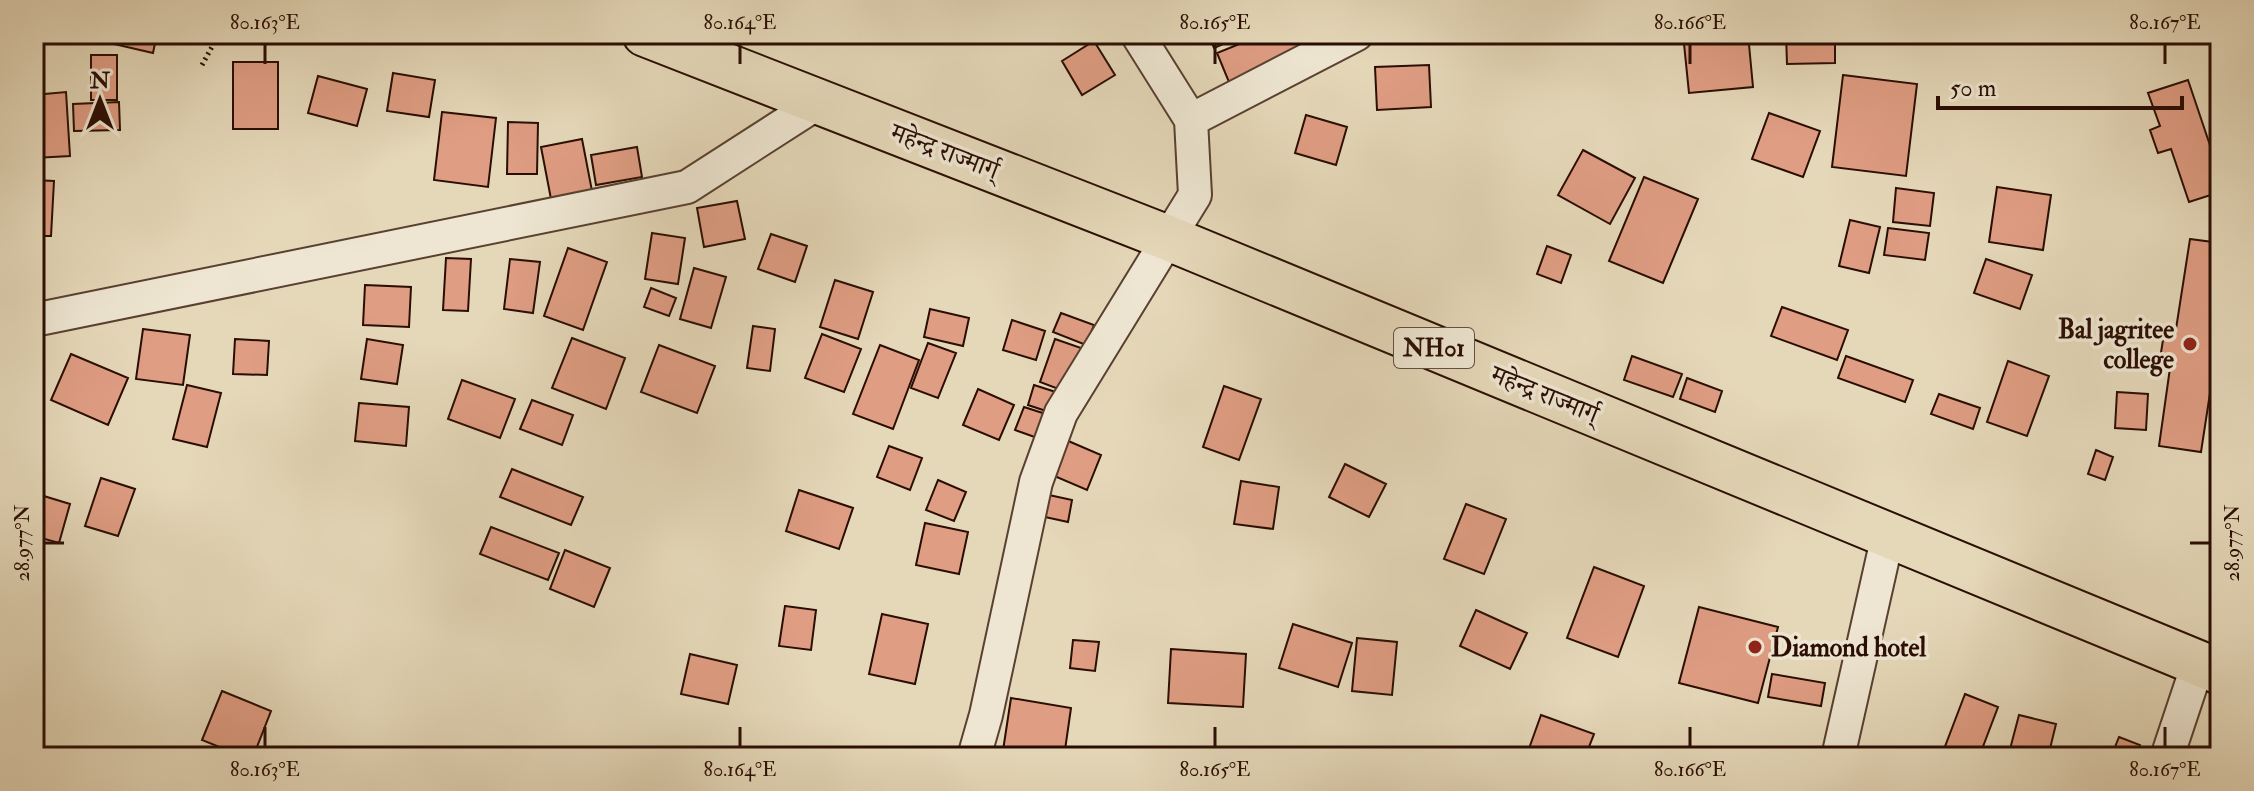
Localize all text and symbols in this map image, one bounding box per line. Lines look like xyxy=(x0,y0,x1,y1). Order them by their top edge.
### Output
text: 80.163°E xyxy=(230,10,300,35)
text: 80.164°E xyxy=(704,10,776,35)
text: 80.165°E xyxy=(1180,10,1250,35)
text: 80.166°E xyxy=(1654,10,1726,35)
text: 80.167°E xyxy=(2129,10,2201,35)
north arrow xyxy=(60,60,140,140)
scale bar xyxy=(1938,60,2182,110)
text: N xyxy=(89,67,110,95)
text: 50 m xyxy=(1950,73,1997,104)
street label: महेन्द्र राज्मार्ग् xyxy=(884,116,1007,189)
place label: Bal jagritee college xyxy=(2058,314,2174,377)
road number: NH01 xyxy=(1394,328,1474,368)
marker: Bal jagritee college xyxy=(2181,335,2199,353)
street label: महेन्द्र राज्मार्ग् xyxy=(1484,358,1607,432)
text: 28.977°N xyxy=(10,504,35,581)
text: 28.977°N xyxy=(2220,504,2245,581)
place label: Diamond hotel xyxy=(1771,632,1926,664)
marker: Diamond hotel xyxy=(1746,638,1764,656)
text: 80.163°E xyxy=(230,757,300,782)
text: 80.164°E xyxy=(704,757,776,782)
text: 80.165°E xyxy=(1180,757,1250,782)
text: 80.166°E xyxy=(1654,757,1726,782)
text: 80.167°E xyxy=(2129,757,2201,782)

